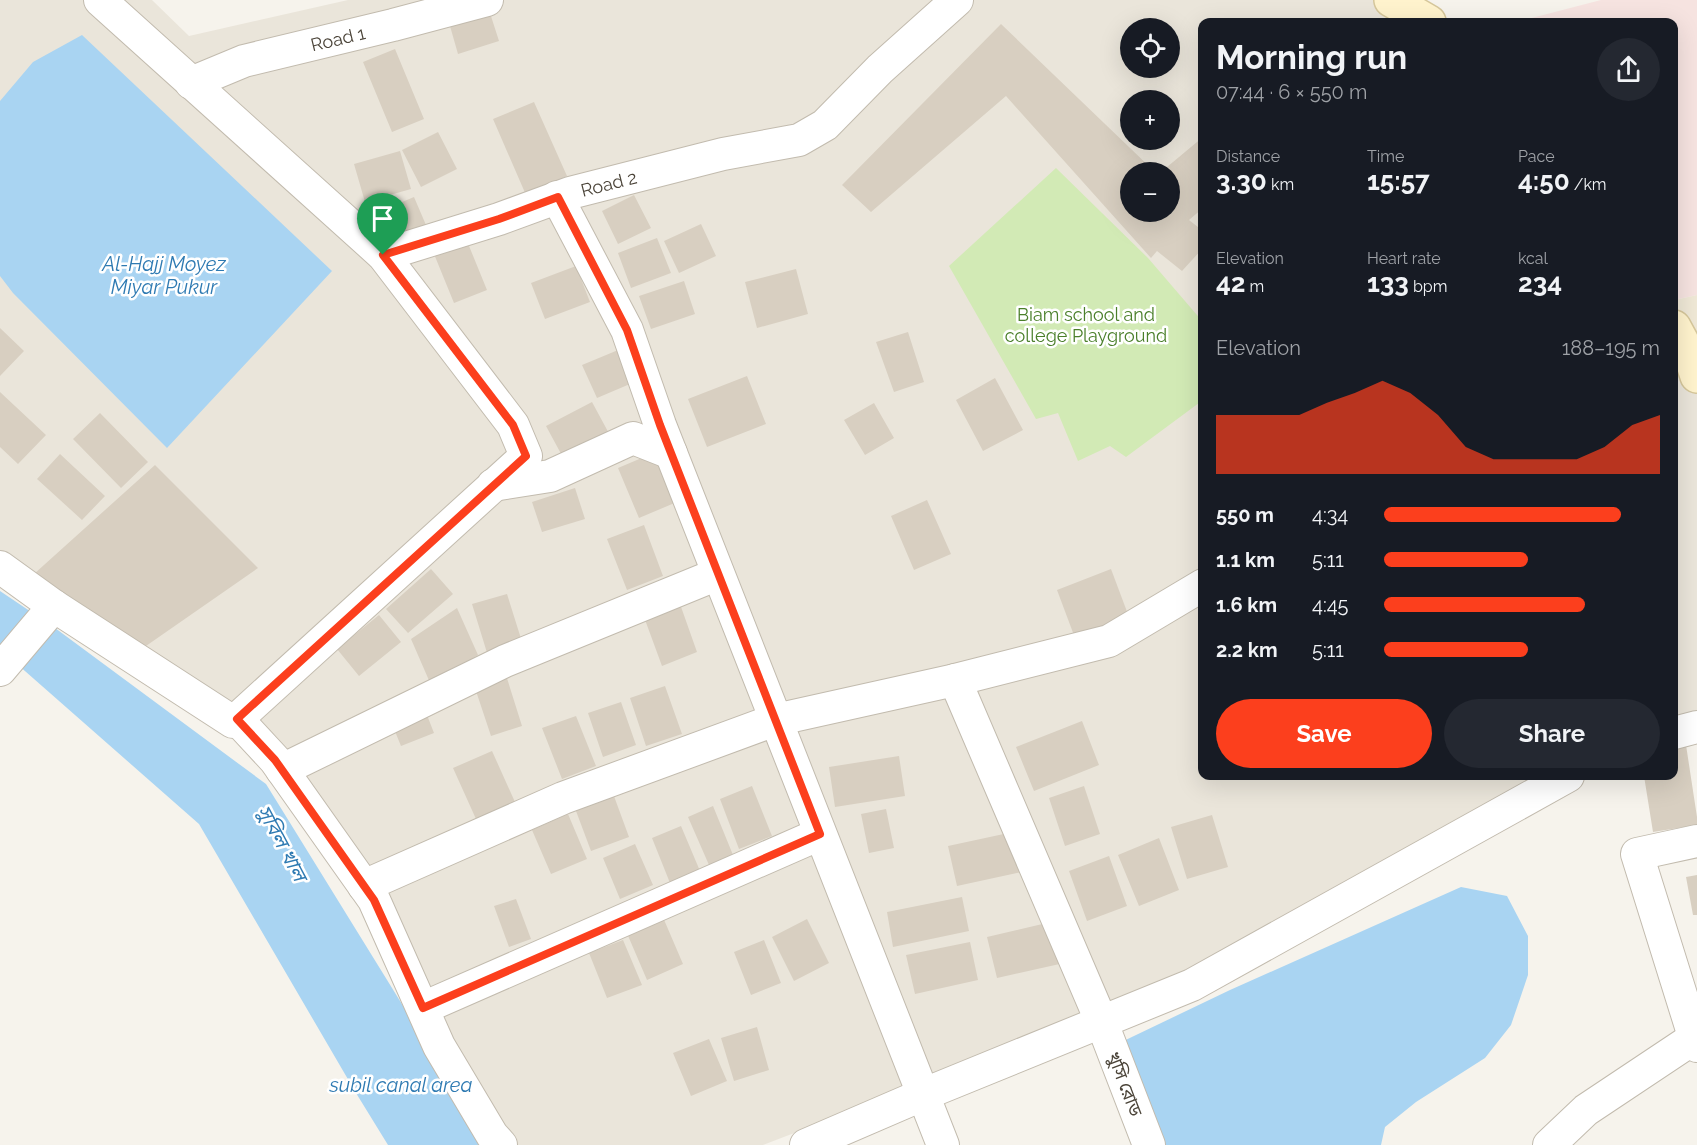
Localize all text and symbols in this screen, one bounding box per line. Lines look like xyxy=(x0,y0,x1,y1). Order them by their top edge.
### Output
map controls xyxy=(1120,18,1180,222)
button: locate xyxy=(1120,18,1180,78)
street label: Road 1 xyxy=(308,22,368,55)
text: Morning run xyxy=(1216,38,1407,77)
button: share xyxy=(1597,38,1660,101)
text: 07:44 · 6 × 550 m xyxy=(1216,80,1367,104)
button: + xyxy=(1120,90,1180,150)
text: Distance xyxy=(1216,147,1280,166)
text: Time xyxy=(1367,147,1404,166)
text: Pace xyxy=(1518,147,1555,166)
button: − xyxy=(1120,162,1180,222)
street label: Road 2 xyxy=(578,166,639,200)
text: 3.30 xyxy=(1216,166,1267,196)
text: 15:57 xyxy=(1367,166,1430,196)
text: 4:50 xyxy=(1518,166,1570,196)
text: km xyxy=(1267,175,1294,194)
text: /km xyxy=(1570,175,1607,194)
pin xyxy=(357,193,408,255)
icon: arrive xyxy=(366,202,399,235)
text: Elevation xyxy=(1216,249,1284,268)
text: Heart rate xyxy=(1367,249,1441,268)
text: kcal xyxy=(1518,249,1548,268)
water label: Al-Hajj Moyez Miyar Pukur xyxy=(101,252,226,299)
text: 42 xyxy=(1216,268,1246,298)
text: 133 xyxy=(1367,268,1409,298)
text: 234 xyxy=(1518,268,1562,298)
text: m xyxy=(1246,277,1264,296)
text: bpm xyxy=(1409,277,1447,296)
park label: Biam school and college Playground xyxy=(1005,304,1167,346)
text: Elevation xyxy=(1216,336,1301,360)
text: 188–195 m xyxy=(1562,336,1660,360)
text: 550 m xyxy=(1216,503,1274,527)
text: 4:34 xyxy=(1312,503,1348,527)
text: 1.1 km xyxy=(1216,548,1275,572)
text: 5:11 xyxy=(1312,548,1344,572)
text: 1.6 km xyxy=(1216,593,1277,617)
text: 4:45 xyxy=(1312,593,1349,617)
text: 2.2 km xyxy=(1216,638,1278,662)
text: 5:11 xyxy=(1312,638,1344,662)
button: Save xyxy=(1216,699,1432,768)
button: Share xyxy=(1444,699,1660,768)
water label: সুবিল খাল xyxy=(252,801,314,888)
street label: খুসি রোড xyxy=(1102,1049,1147,1120)
water label: subil canal area xyxy=(328,1073,473,1097)

